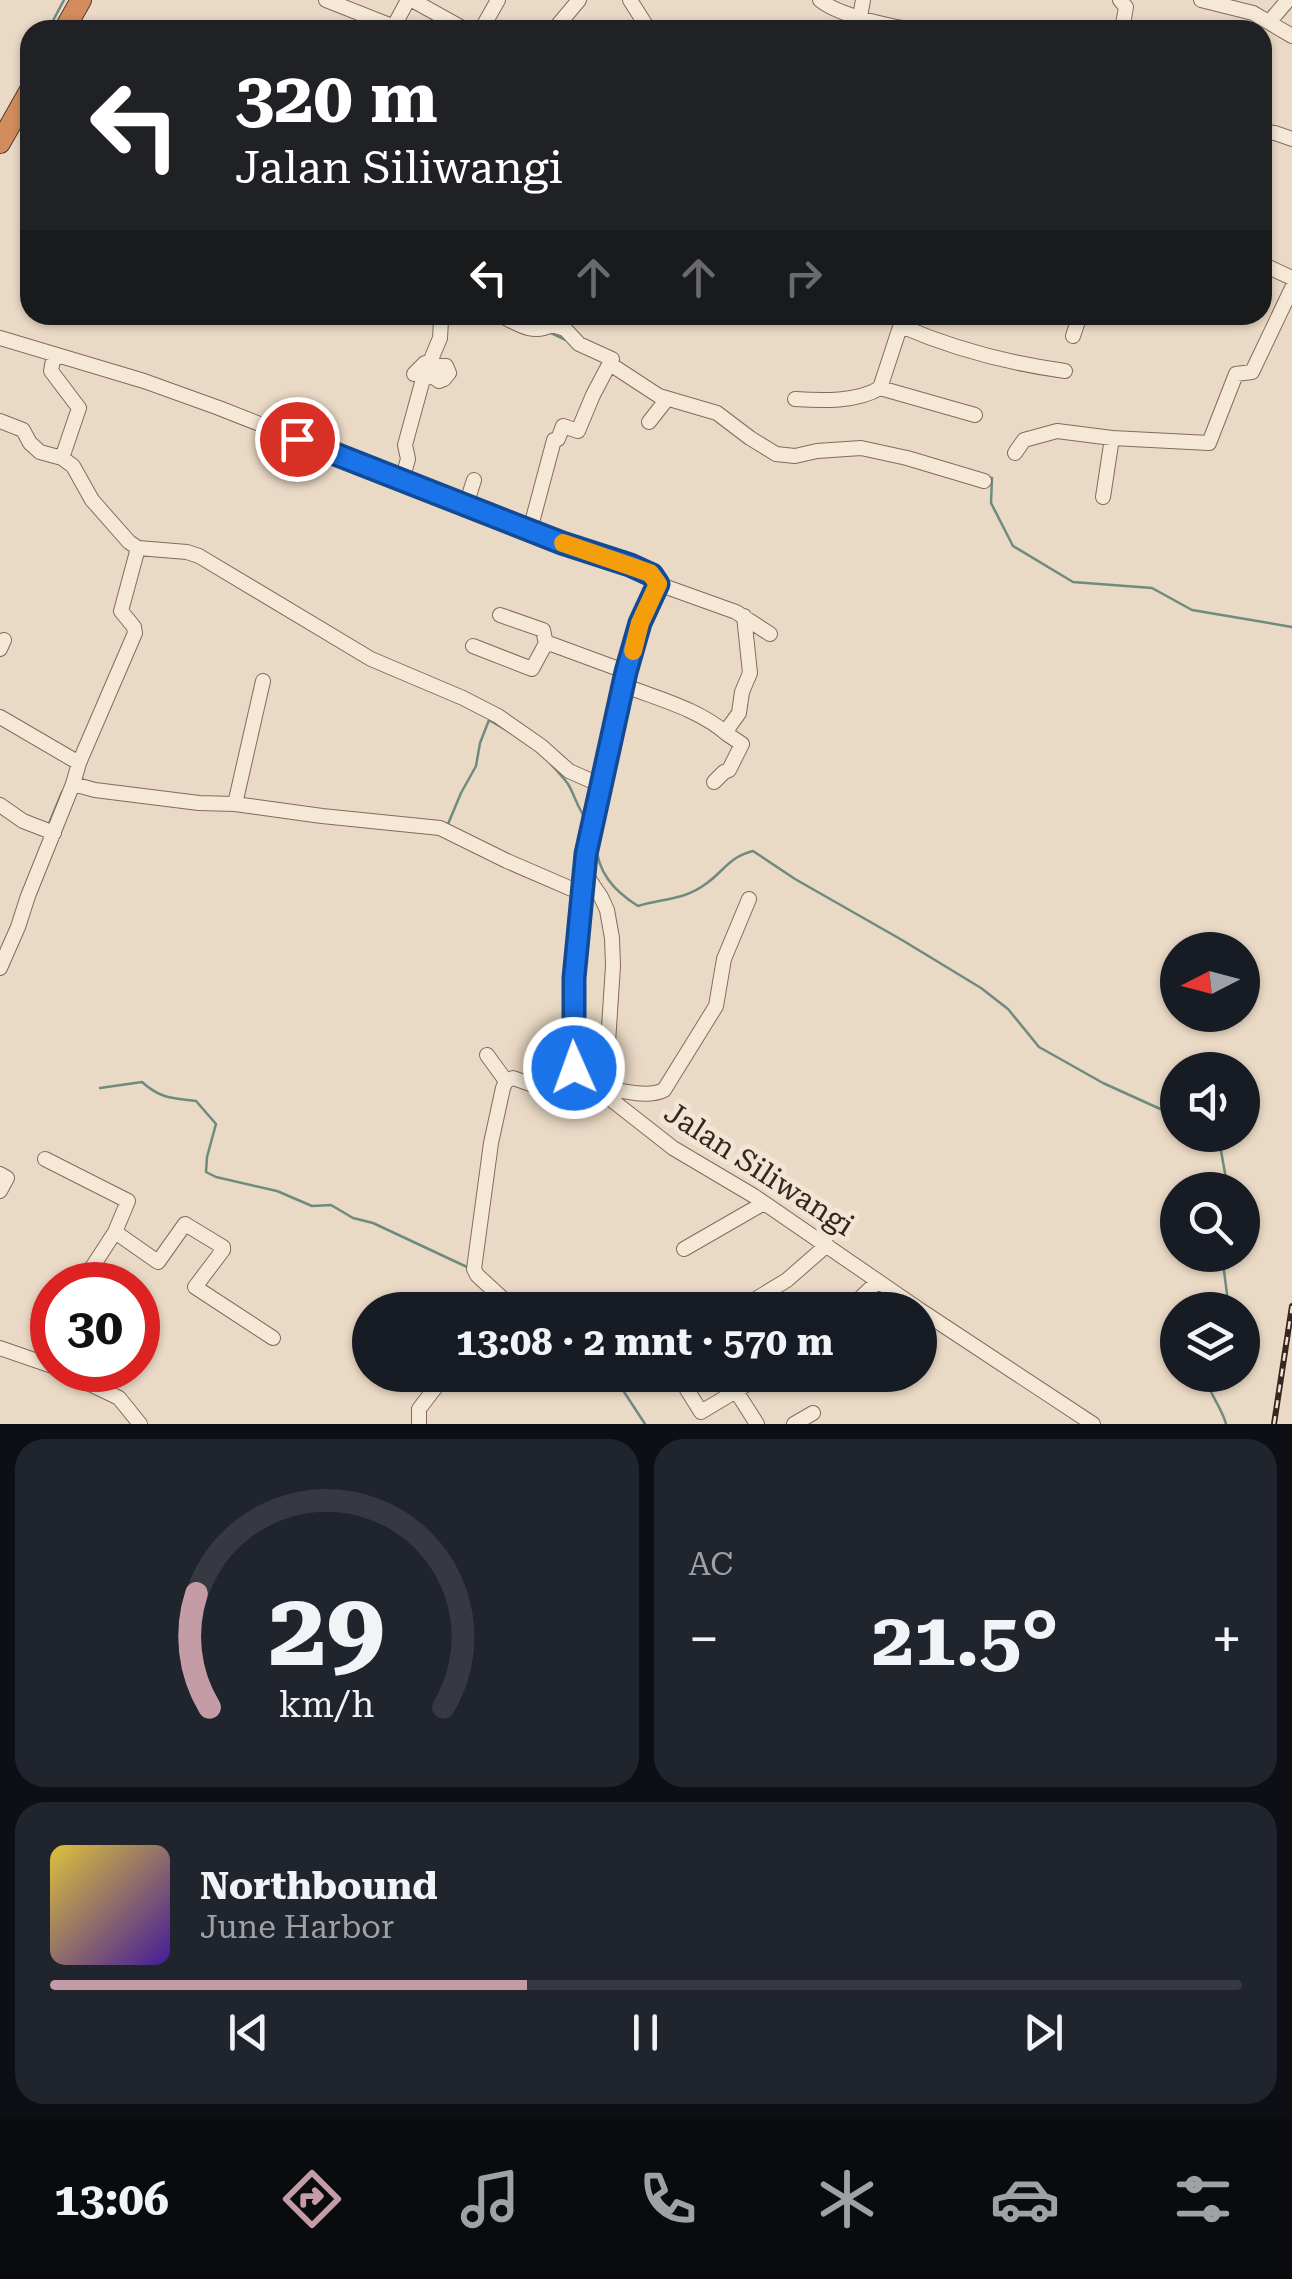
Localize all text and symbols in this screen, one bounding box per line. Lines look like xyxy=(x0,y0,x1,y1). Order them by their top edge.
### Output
text: 320 m xyxy=(235,57,438,139)
icon: left xyxy=(70,60,200,190)
text: Jalan Siliwangi xyxy=(235,141,563,194)
icon: left xyxy=(461,250,516,305)
icon: ahead xyxy=(566,250,621,305)
icon: ahead xyxy=(671,250,726,305)
icon: right xyxy=(776,250,831,305)
pin xyxy=(255,397,340,482)
icon: arrive xyxy=(270,412,325,467)
north arrow xyxy=(1160,932,1260,1032)
map controls xyxy=(1160,932,1260,1392)
position arrow xyxy=(522,1016,626,1120)
button: sound xyxy=(1160,1052,1260,1152)
street label: Jalan Siliwangi xyxy=(658,1094,860,1243)
button: search xyxy=(1160,1172,1260,1272)
speed limit sign: 30 xyxy=(30,1262,160,1392)
button: layers xyxy=(1160,1292,1260,1392)
text: 13:08 · 2 mnt · 570 m xyxy=(456,1320,833,1364)
text: AC xyxy=(689,1545,733,1583)
text: 29 xyxy=(269,1569,385,1690)
text: 21.5° xyxy=(872,1595,1059,1683)
text: − xyxy=(689,1607,719,1671)
text: + xyxy=(1211,1607,1242,1671)
text: km/h xyxy=(279,1684,375,1726)
text: Northbound xyxy=(200,1864,438,1908)
text: June Harbor xyxy=(200,1908,394,1946)
icon: previous xyxy=(221,2005,276,2060)
icon: pause xyxy=(618,2005,673,2060)
icon: next xyxy=(1016,2005,1071,2060)
icon: directions xyxy=(277,2164,347,2234)
icon: music xyxy=(455,2164,525,2234)
icon: phone xyxy=(633,2164,703,2234)
icon: climate xyxy=(812,2164,882,2234)
icon: car xyxy=(990,2164,1060,2234)
icon: filters xyxy=(1168,2164,1238,2234)
text: 13:06 xyxy=(54,2173,169,2226)

